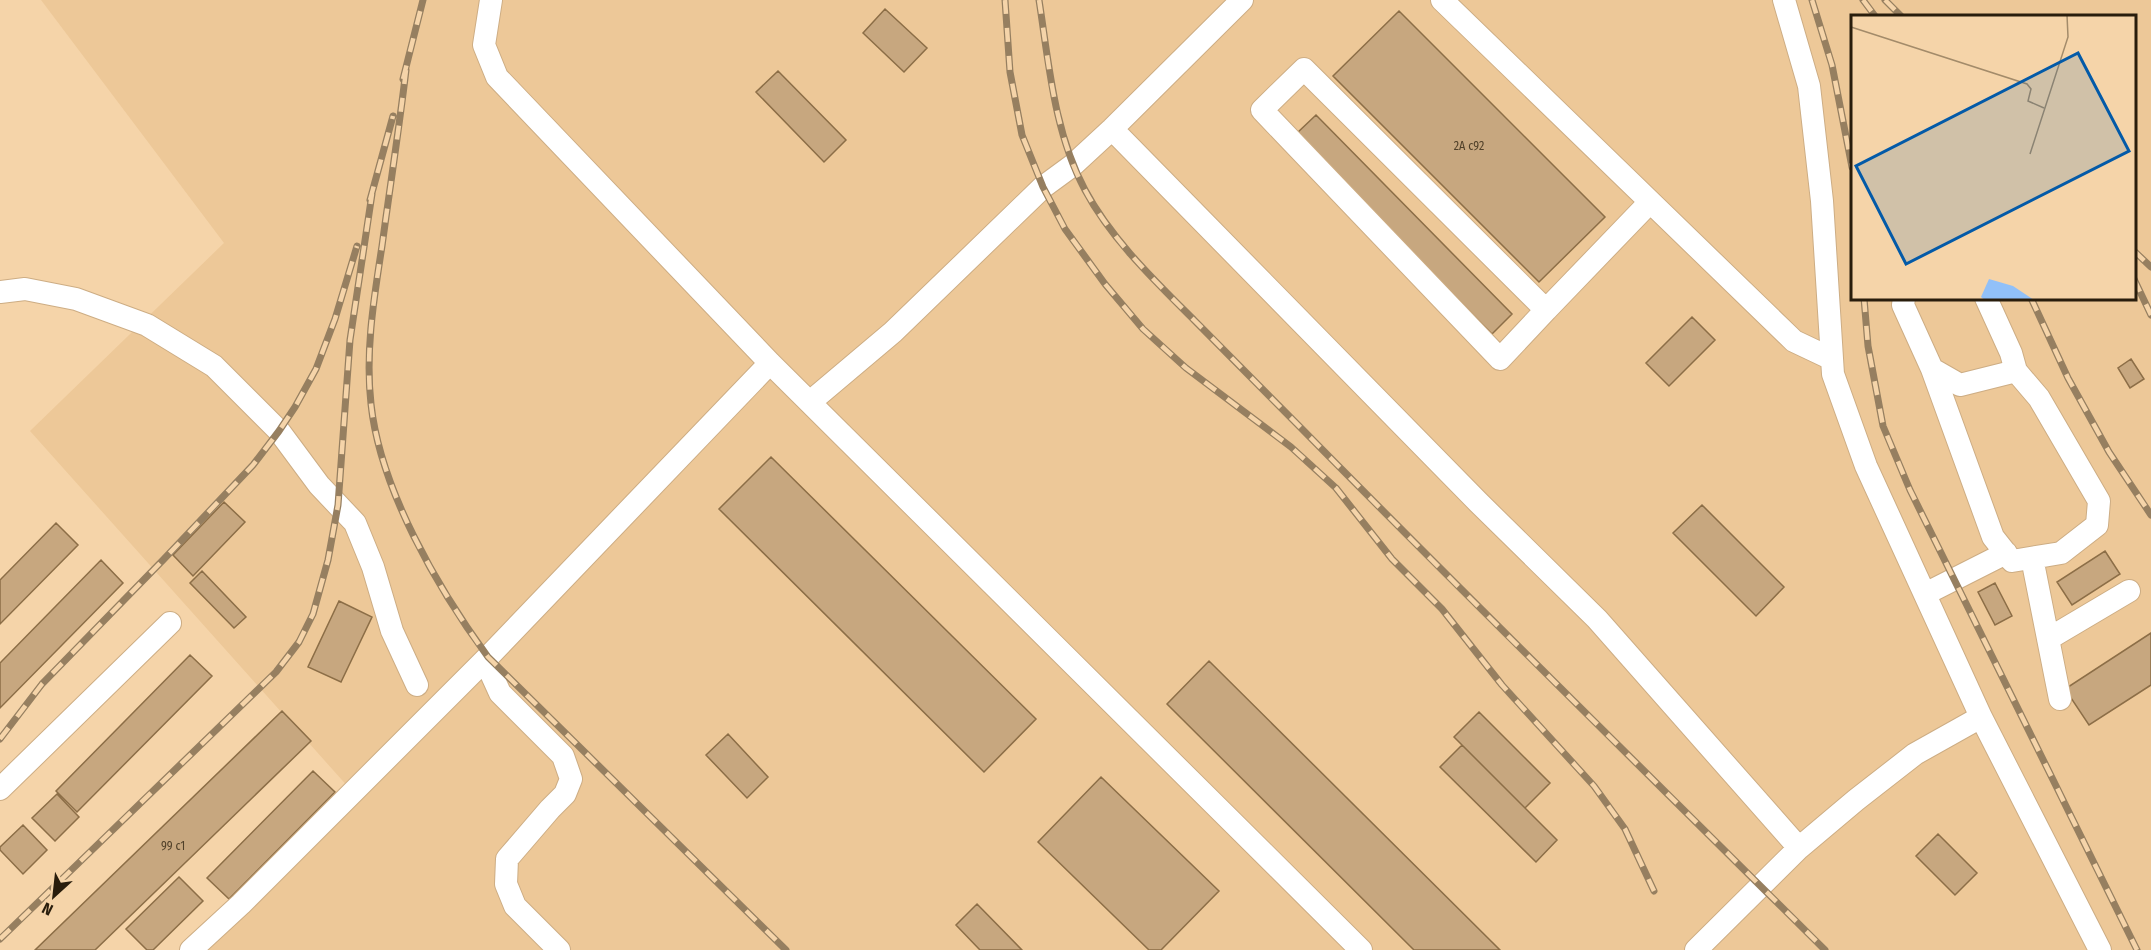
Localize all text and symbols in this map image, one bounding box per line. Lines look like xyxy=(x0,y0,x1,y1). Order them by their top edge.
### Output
inset map xyxy=(1851,15,2136,300)
house number: 2А с92 xyxy=(1454,139,1484,153)
house number: 99 с1 xyxy=(161,839,185,853)
north arrow xyxy=(24,866,84,926)
text: N xyxy=(39,898,56,920)

